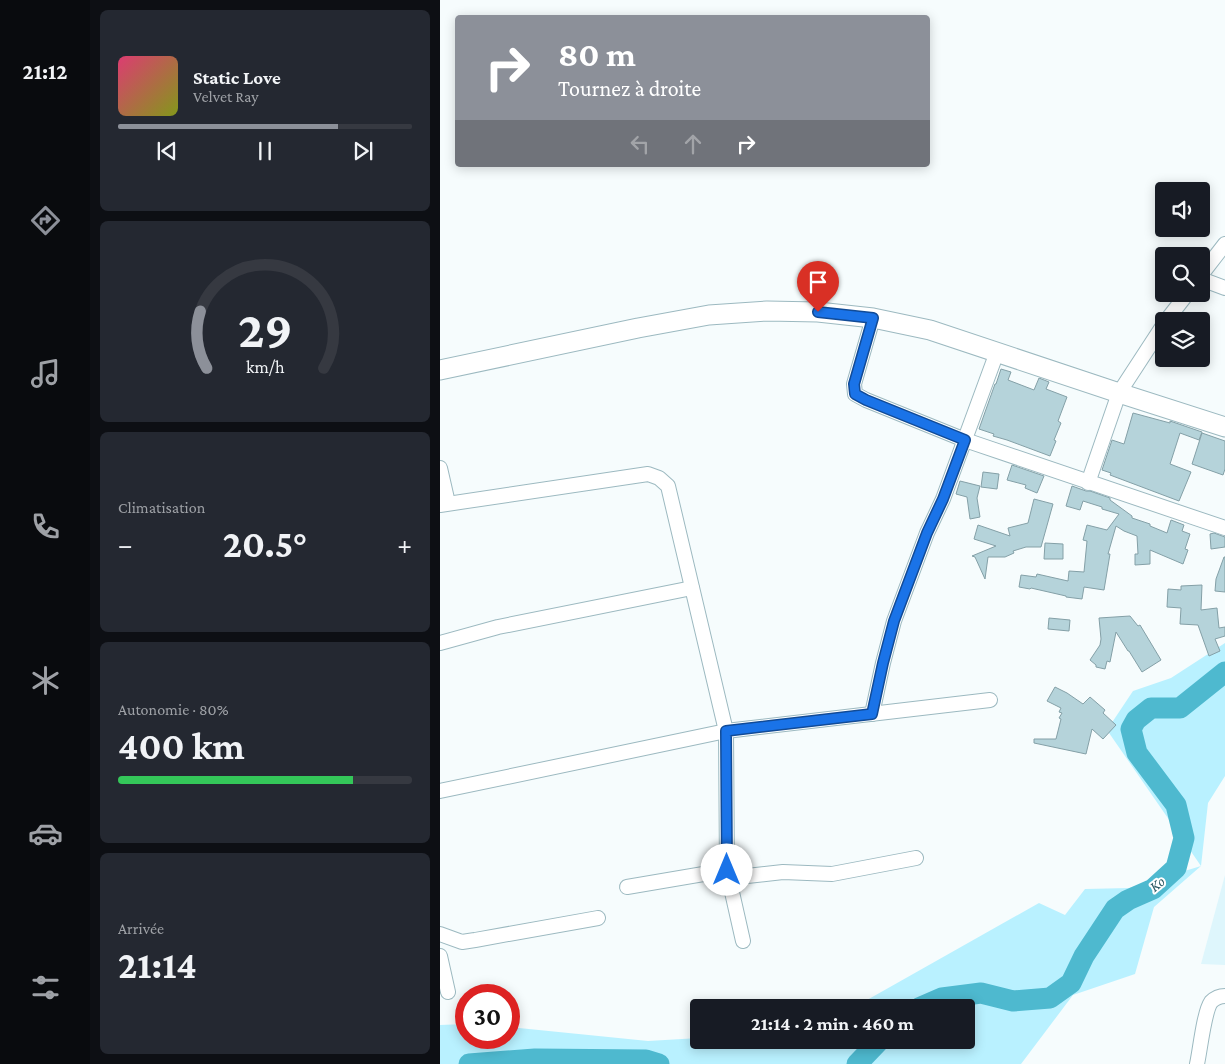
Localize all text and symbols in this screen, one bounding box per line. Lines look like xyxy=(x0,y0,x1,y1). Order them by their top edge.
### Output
icon: right xyxy=(475,35,540,100)
text: 80 m xyxy=(558,35,636,74)
text: 21:12 xyxy=(22,59,68,84)
text: Static Love xyxy=(193,67,281,88)
text: Tournez à droite xyxy=(558,76,701,101)
text: Velvet Ray xyxy=(193,88,259,105)
icon: left xyxy=(626,130,654,158)
icon: ahead xyxy=(679,130,707,158)
icon: right xyxy=(732,130,760,158)
icon: previous xyxy=(153,137,181,165)
icon: pause xyxy=(251,137,279,165)
icon: next xyxy=(349,137,377,165)
map controls xyxy=(1155,182,1210,367)
button: sound xyxy=(1155,182,1210,237)
icon: directions xyxy=(28,203,63,238)
button: search xyxy=(1155,247,1210,302)
pin xyxy=(797,261,839,312)
icon: arrive xyxy=(804,268,832,296)
text: 29 xyxy=(238,300,292,358)
button: layers xyxy=(1155,312,1210,367)
icon: music xyxy=(28,356,63,391)
text: km/h xyxy=(246,357,285,377)
text: Climatisation xyxy=(118,499,205,516)
icon: phone xyxy=(28,509,63,544)
text: 20.5° xyxy=(223,523,307,565)
text: − xyxy=(118,529,133,560)
text: + xyxy=(397,529,412,560)
icon: climate xyxy=(28,663,63,698)
text: Autonomie · 80% xyxy=(118,701,228,718)
text: 400 km xyxy=(118,725,245,767)
icon: car xyxy=(28,816,63,851)
position arrow xyxy=(700,843,752,895)
water label: Ko xyxy=(1146,873,1168,895)
text: Arrivée xyxy=(118,920,164,937)
text: 21:14 xyxy=(118,944,197,986)
icon: filters xyxy=(28,970,63,1005)
speed limit sign: 30 xyxy=(455,984,520,1049)
text: 21:14 · 2 min · 460 m xyxy=(751,1013,914,1034)

